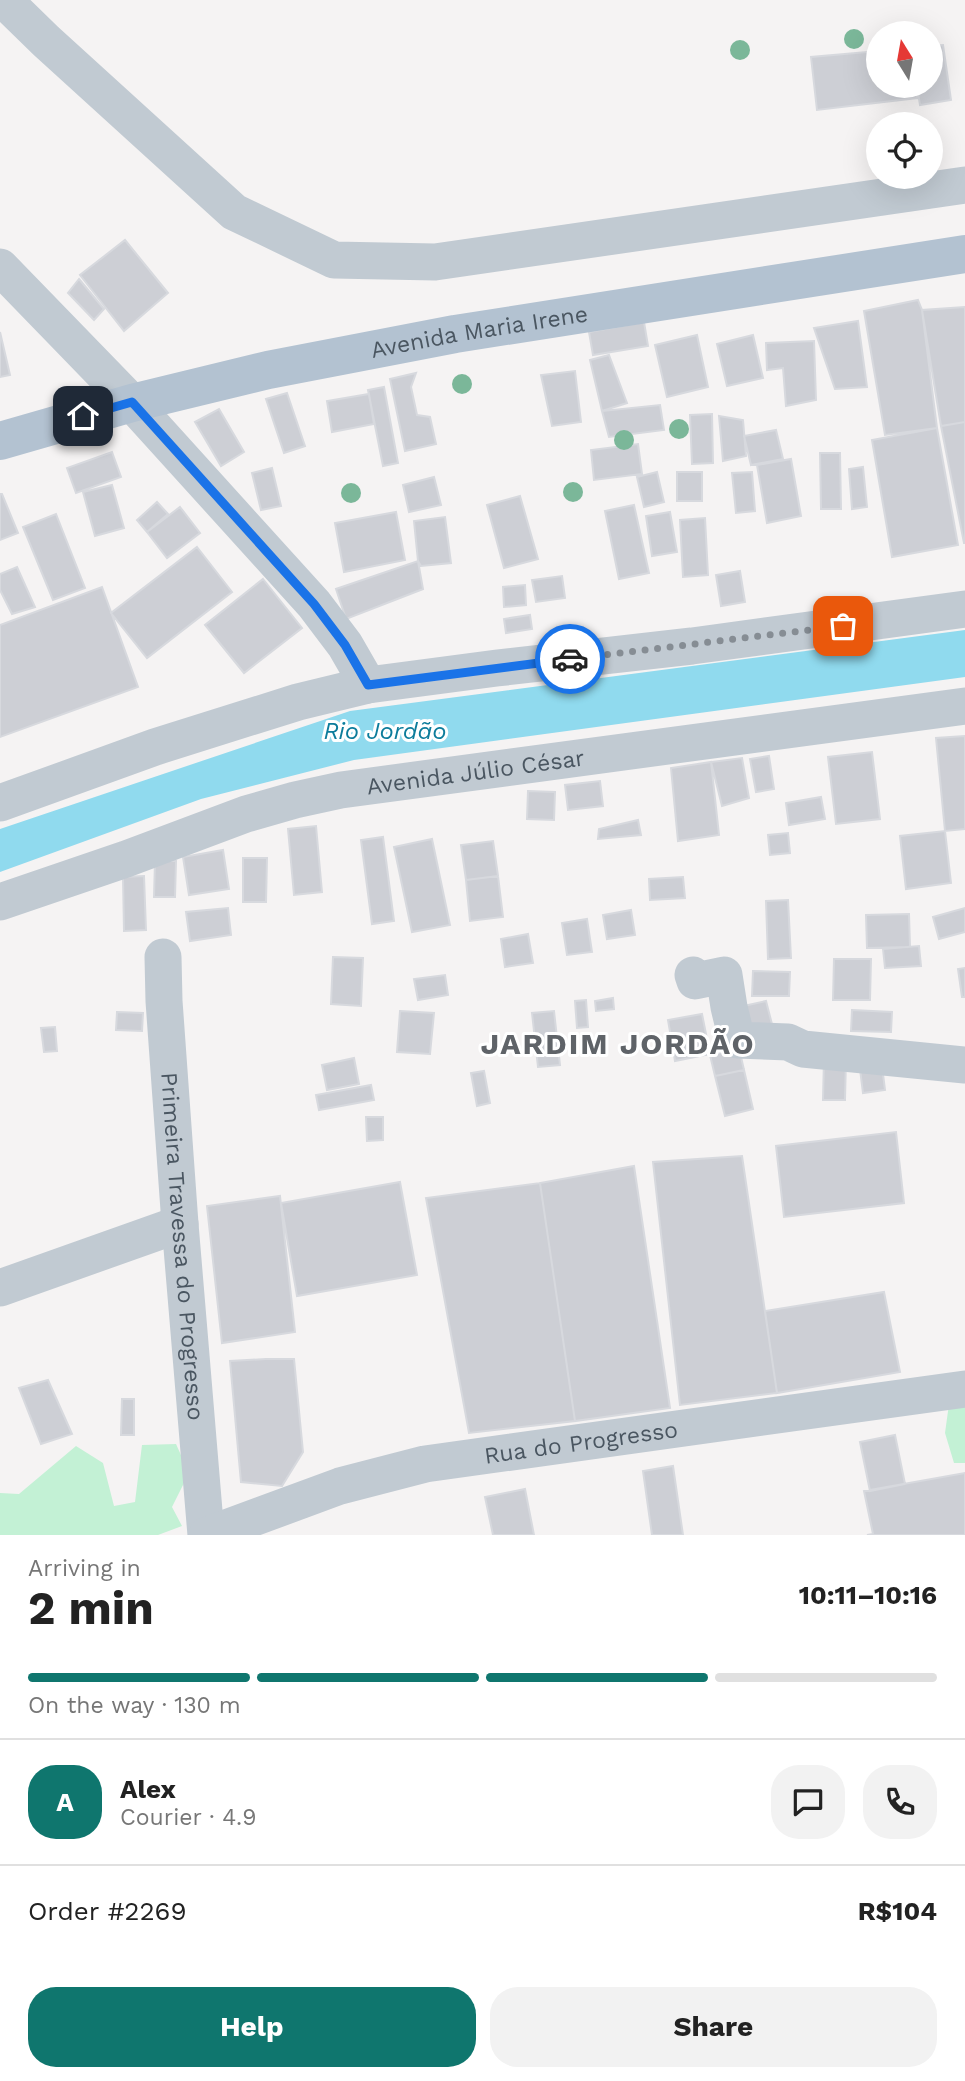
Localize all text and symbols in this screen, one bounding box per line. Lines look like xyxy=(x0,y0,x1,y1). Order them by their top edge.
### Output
north arrow xyxy=(866,21,943,98)
map controls xyxy=(866,21,943,189)
button: locate xyxy=(866,112,943,189)
street label: Avenida Maria Irene xyxy=(368,300,590,364)
pin xyxy=(53,386,113,446)
icon: home xyxy=(64,397,102,435)
pin xyxy=(813,596,873,656)
icon: bag xyxy=(824,607,862,645)
courier xyxy=(535,624,605,694)
icon: car xyxy=(551,640,589,678)
water label: Rio Jordão xyxy=(323,717,447,745)
street label: Avenida Júlio César xyxy=(365,744,586,800)
district label: JARDIM JORDÃO xyxy=(480,1026,756,1061)
street label: Primeira Travessa do Progresso xyxy=(155,1071,209,1421)
street label: Rua do Progresso xyxy=(483,1416,680,1470)
text: Arriving in xyxy=(28,1555,141,1582)
text: 10:11–10:16 xyxy=(799,1580,937,1610)
text: 2 min xyxy=(28,1581,154,1635)
text: On the way · 130 m xyxy=(28,1692,241,1719)
button: chat xyxy=(771,1765,845,1839)
button: phone xyxy=(863,1765,937,1839)
text: Alex xyxy=(120,1774,176,1804)
text: A xyxy=(56,1787,74,1817)
text: Courier · 4.9 xyxy=(120,1804,256,1831)
text: Order #2269 xyxy=(28,1896,186,1926)
text: R$104 xyxy=(858,1896,937,1926)
button: Help xyxy=(28,1987,476,2067)
button: Share xyxy=(490,1987,937,2067)

